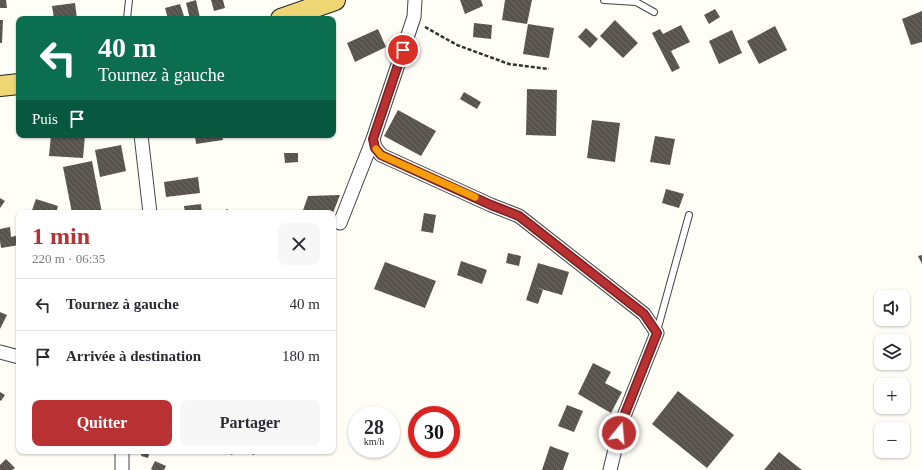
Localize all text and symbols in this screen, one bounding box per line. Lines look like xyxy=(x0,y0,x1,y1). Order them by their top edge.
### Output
icon: left xyxy=(32,32,84,84)
text: 40 m xyxy=(98,32,156,63)
pin xyxy=(386,33,420,67)
icon: arrive xyxy=(392,39,414,61)
text: Tournez à gauche xyxy=(98,65,225,85)
icon: arrive xyxy=(66,108,88,130)
text: Puis xyxy=(32,111,58,127)
text: 1 min xyxy=(32,223,90,249)
button: close xyxy=(278,223,320,265)
text: 220 m · 06:35 xyxy=(32,251,105,266)
map controls xyxy=(874,290,910,458)
button: sound xyxy=(874,290,910,326)
icon: left xyxy=(32,294,54,316)
text: Tournez à gauche xyxy=(66,296,179,312)
text: 40 m xyxy=(290,296,320,312)
button: layers xyxy=(874,334,910,370)
icon: arrive xyxy=(32,346,54,368)
text: Arrivée à destination xyxy=(66,348,201,364)
text: 180 m xyxy=(282,348,320,364)
button: + xyxy=(874,378,910,414)
button: Quitter xyxy=(32,400,172,446)
button: Partager xyxy=(180,400,320,446)
speed limit sign: 30 xyxy=(408,406,460,458)
position arrow xyxy=(598,412,640,454)
text: 28 xyxy=(364,416,384,438)
button: − xyxy=(874,422,910,458)
text: km/h xyxy=(364,436,384,447)

